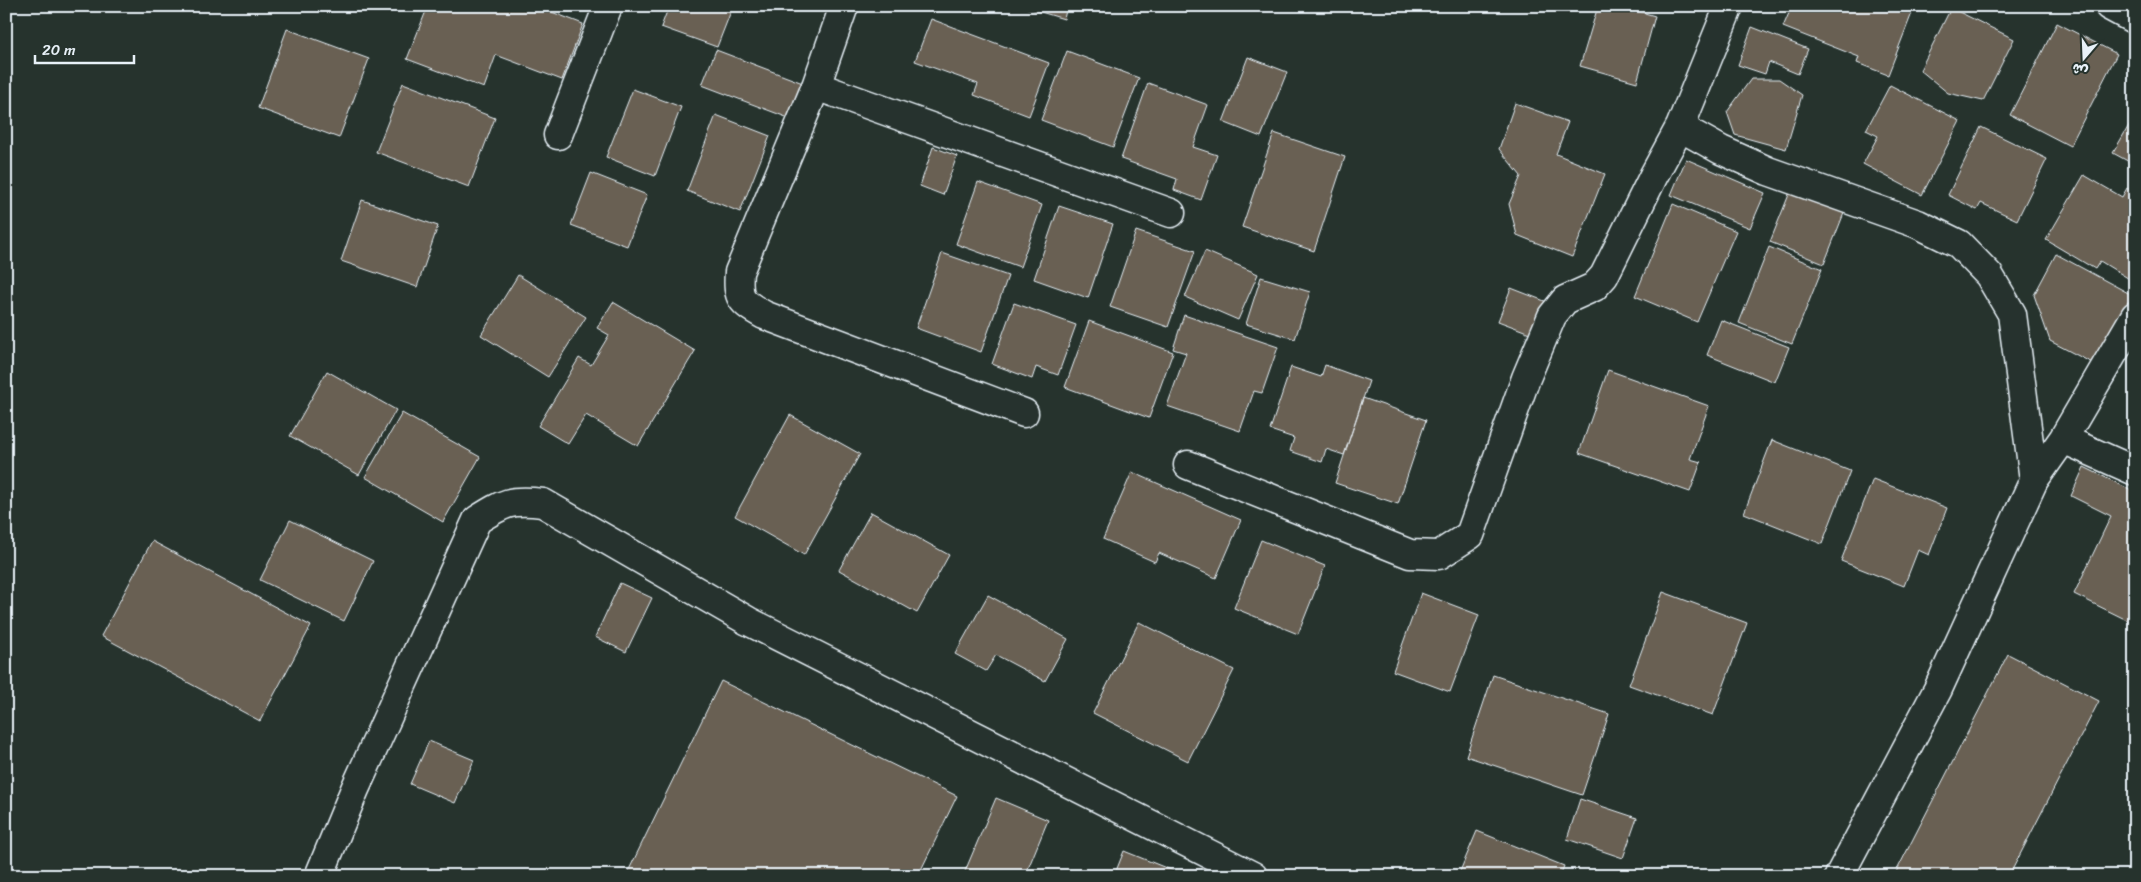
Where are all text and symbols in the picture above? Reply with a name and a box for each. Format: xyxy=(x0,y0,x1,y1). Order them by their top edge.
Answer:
scale bar xyxy=(35,32,134,64)
north arrow xyxy=(2058,32,2108,82)
text: 20 m xyxy=(42,37,76,63)
text: ش xyxy=(2069,55,2091,84)

